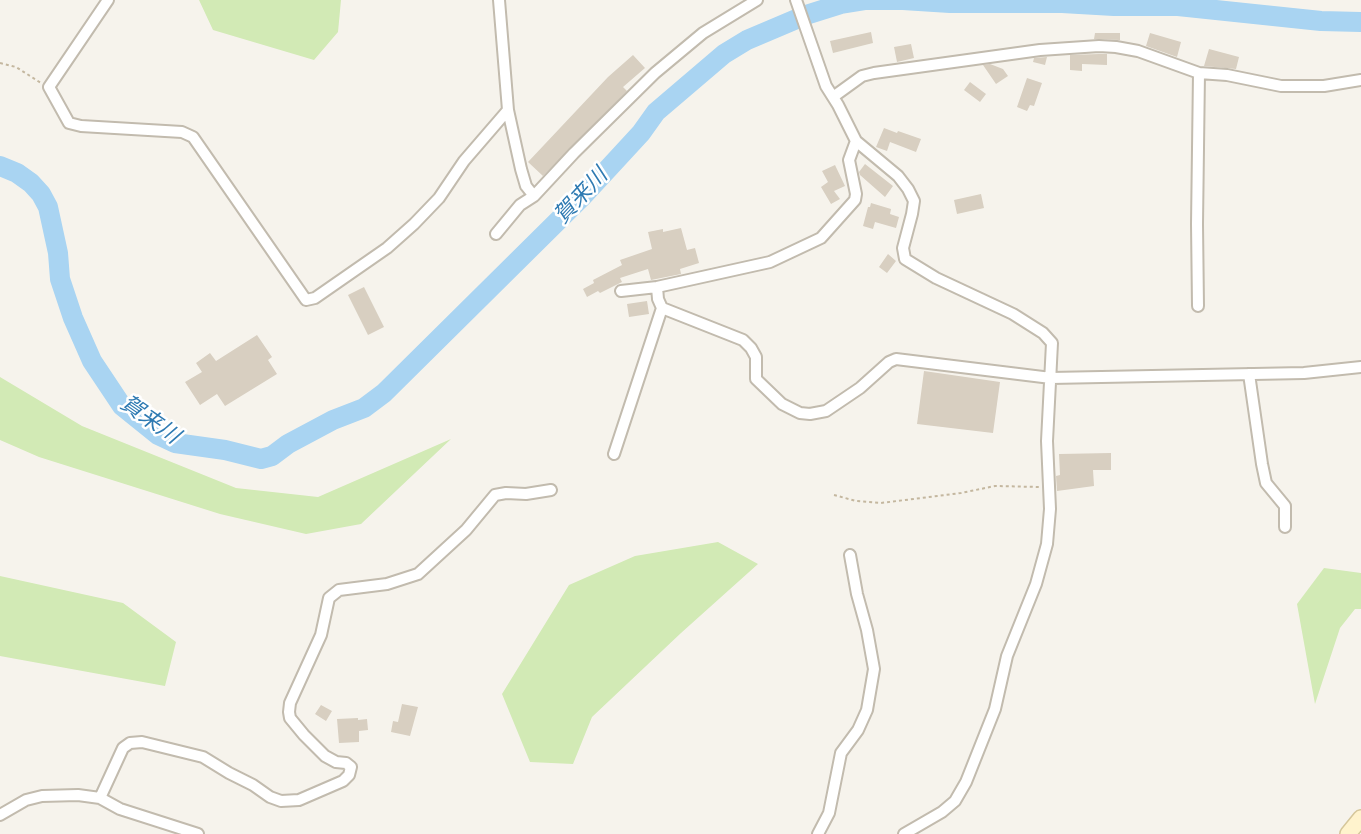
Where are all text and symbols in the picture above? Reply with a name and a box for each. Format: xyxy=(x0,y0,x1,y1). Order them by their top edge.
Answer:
water label: 賀来川 xyxy=(549,163,613,229)
water label: 賀来川 xyxy=(115,390,185,450)

